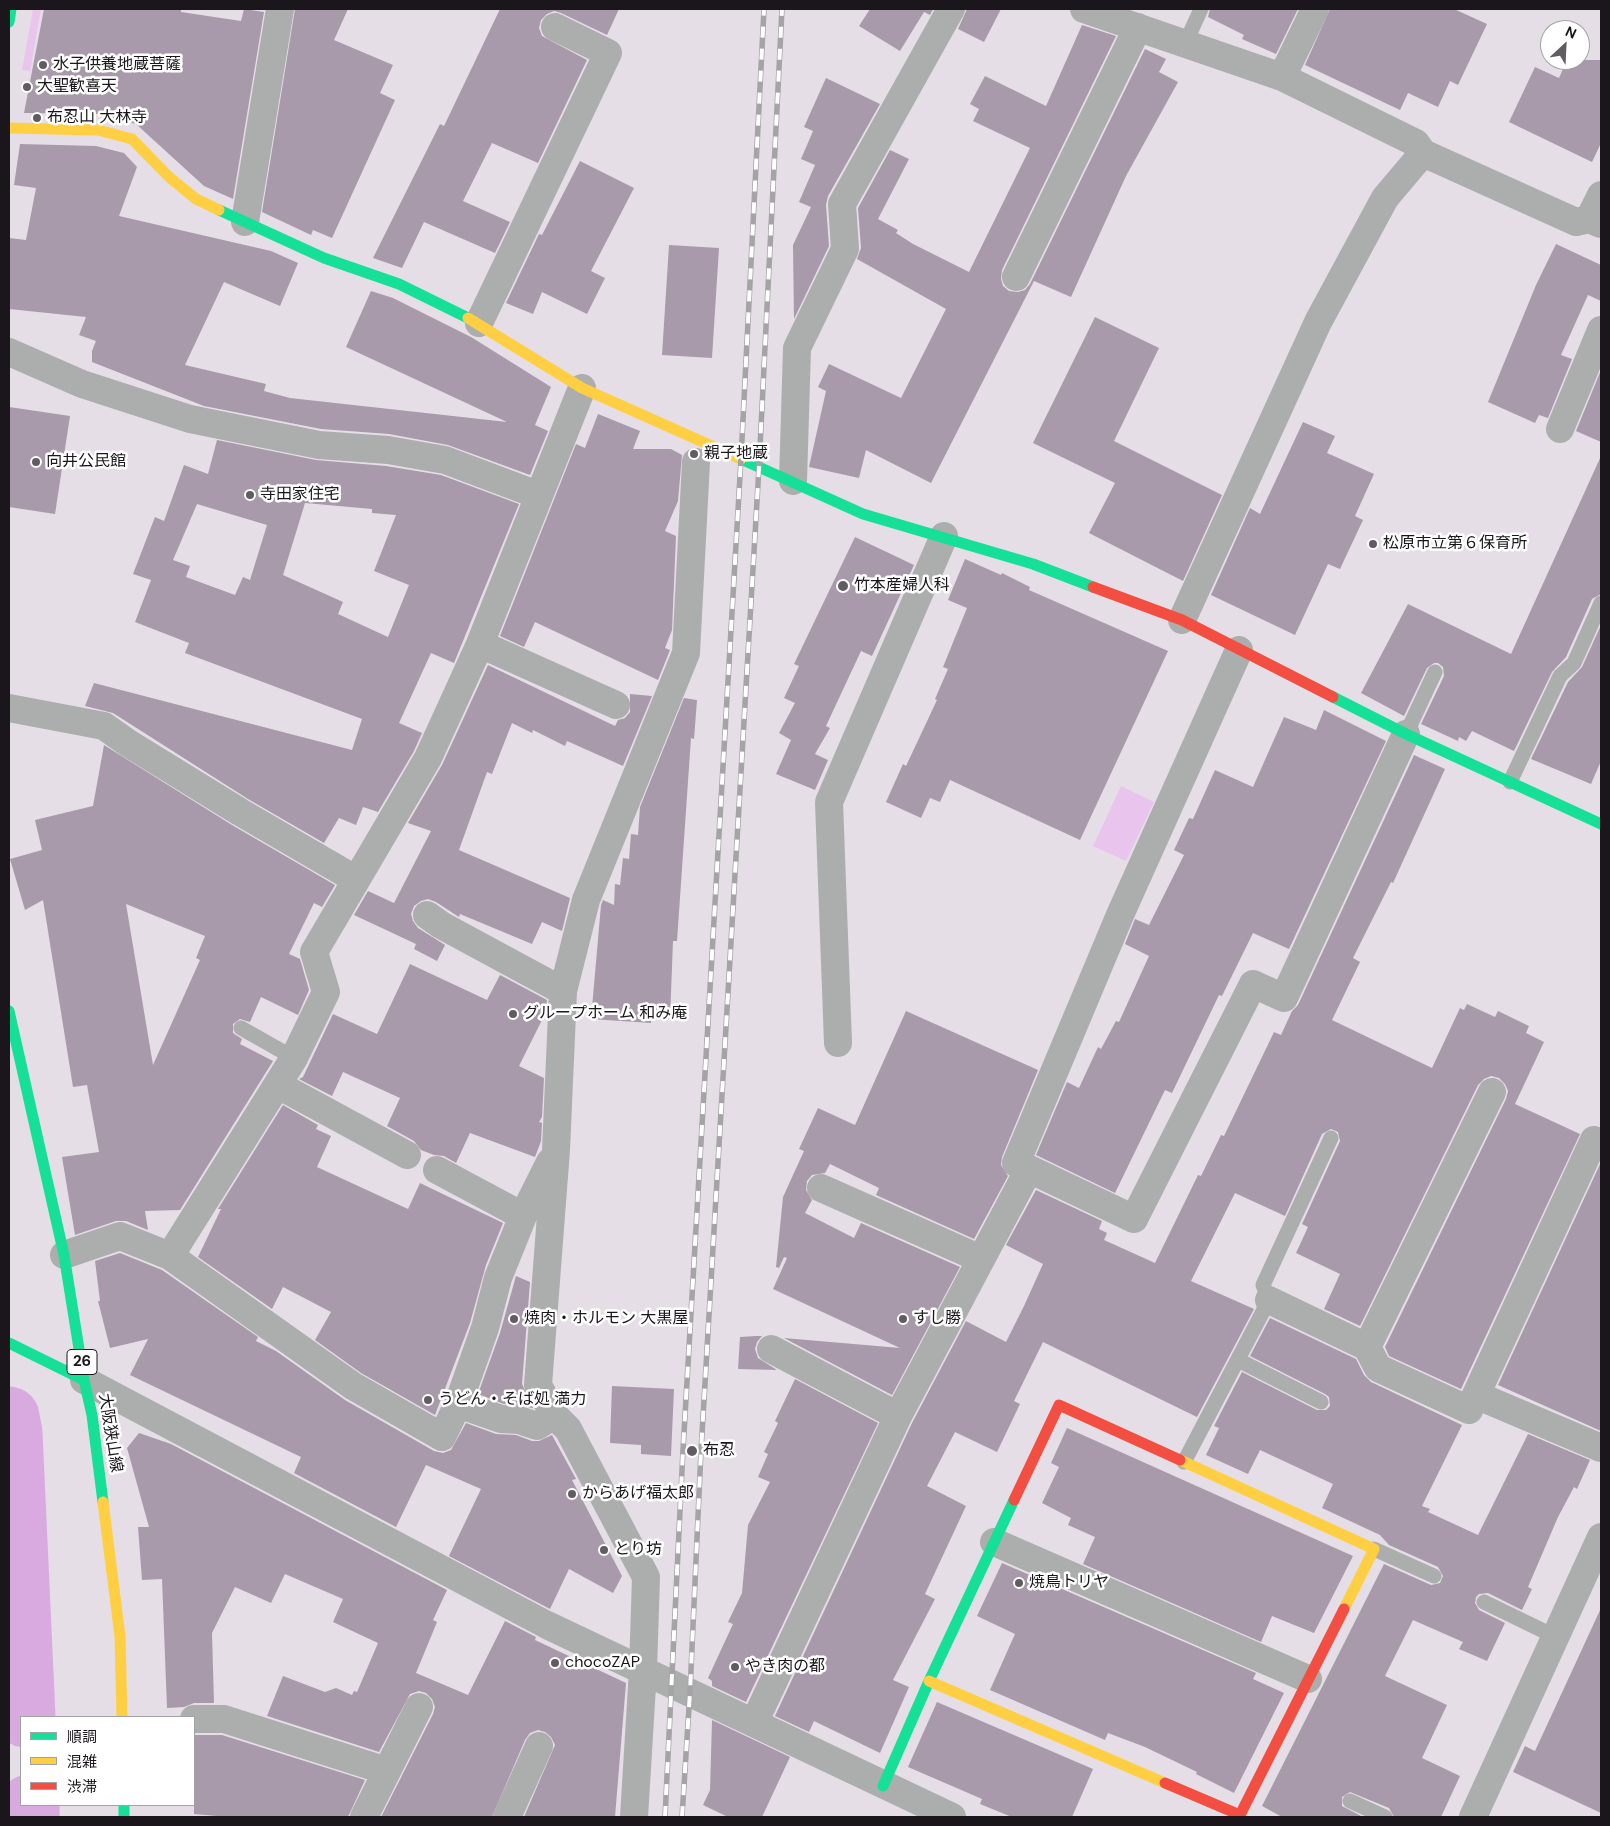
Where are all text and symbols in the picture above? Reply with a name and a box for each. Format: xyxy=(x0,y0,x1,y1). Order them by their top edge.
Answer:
north arrow xyxy=(1540,20,1590,70)
text: N xyxy=(1562,22,1579,43)
place label: 水子供養地蔵菩薩 xyxy=(53,55,181,75)
marker: 水子供養地蔵菩薩 xyxy=(37,59,49,71)
place label: 大聖歓喜天 xyxy=(37,77,117,97)
marker: 大聖歓喜天 xyxy=(21,81,33,93)
place label: 布忍山 大林寺 xyxy=(47,108,147,128)
marker: 布忍山 大林寺 xyxy=(31,112,43,124)
place label: 親子地蔵 xyxy=(704,444,768,464)
marker: 親子地蔵 xyxy=(688,448,700,460)
place label: 向井公民館 xyxy=(46,452,126,472)
marker: 向井公民館 xyxy=(30,456,42,468)
place label: 寺田家住宅 xyxy=(260,485,340,505)
marker: 寺田家住宅 xyxy=(244,489,256,501)
place label: 松原市立第６保育所 xyxy=(1383,534,1527,554)
marker: 松原市立第６保育所 xyxy=(1367,538,1379,550)
place label: 竹本産婦人科 xyxy=(854,576,950,596)
marker: 竹本産婦人科 xyxy=(836,579,850,593)
place label: グループホーム 和み庵 xyxy=(523,1004,687,1024)
marker: グループホーム 和み庵 xyxy=(507,1008,519,1020)
place label: 焼肉・ホルモン 大黒屋 xyxy=(524,1309,688,1329)
place label: すし勝 xyxy=(913,1309,961,1329)
marker: 焼肉・ホルモン 大黒屋 xyxy=(508,1313,520,1325)
marker: すし勝 xyxy=(897,1313,909,1325)
road number: 26 xyxy=(67,1350,97,1374)
place label: うどん・そば処 満力 xyxy=(438,1390,586,1410)
street label: 大阪狭山線 xyxy=(94,1392,126,1474)
marker: うどん・そば処 満力 xyxy=(422,1394,434,1406)
place label: 布忍 xyxy=(703,1441,735,1461)
marker: 布忍 xyxy=(685,1444,699,1458)
place label: からあげ福太郎 xyxy=(582,1484,694,1504)
marker: からあげ福太郎 xyxy=(566,1488,578,1500)
place label: とり坊 xyxy=(614,1540,662,1560)
marker: とり坊 xyxy=(598,1544,610,1556)
place label: 焼鳥トリヤ xyxy=(1029,1573,1109,1593)
marker: 焼鳥トリヤ xyxy=(1013,1577,1025,1589)
place label: chocoZAP xyxy=(565,1653,640,1673)
marker: chocoZAP xyxy=(549,1657,561,1669)
place label: やき肉の都 xyxy=(745,1657,825,1677)
marker: やき肉の都 xyxy=(729,1661,741,1673)
legend xyxy=(20,1716,195,1806)
text: 順調 xyxy=(67,1727,97,1747)
text: 混雑 xyxy=(67,1752,97,1772)
text: 渋滞 xyxy=(67,1777,97,1797)

